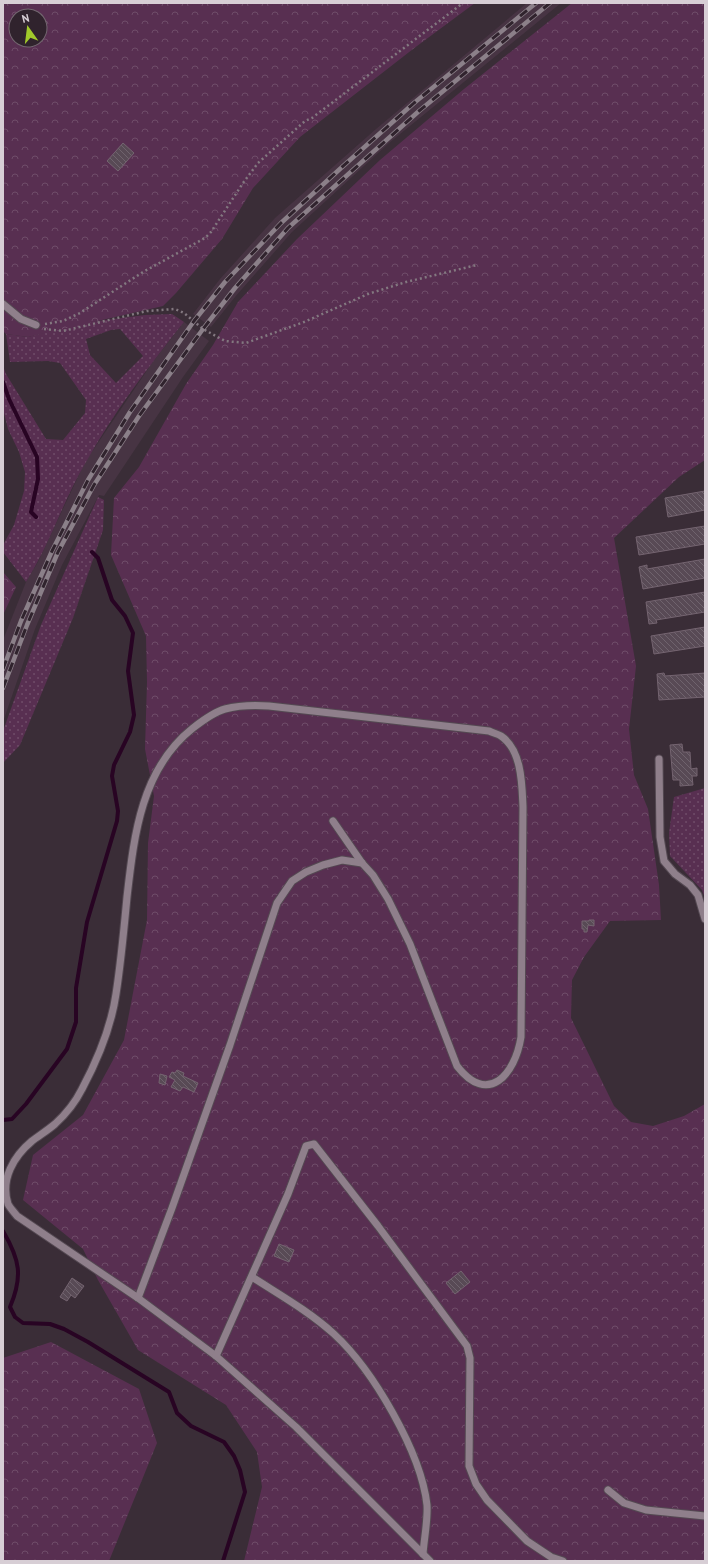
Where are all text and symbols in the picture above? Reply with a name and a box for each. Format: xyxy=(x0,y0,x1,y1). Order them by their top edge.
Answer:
north arrow xyxy=(8,8,48,48)
text: N xyxy=(20,11,31,26)

